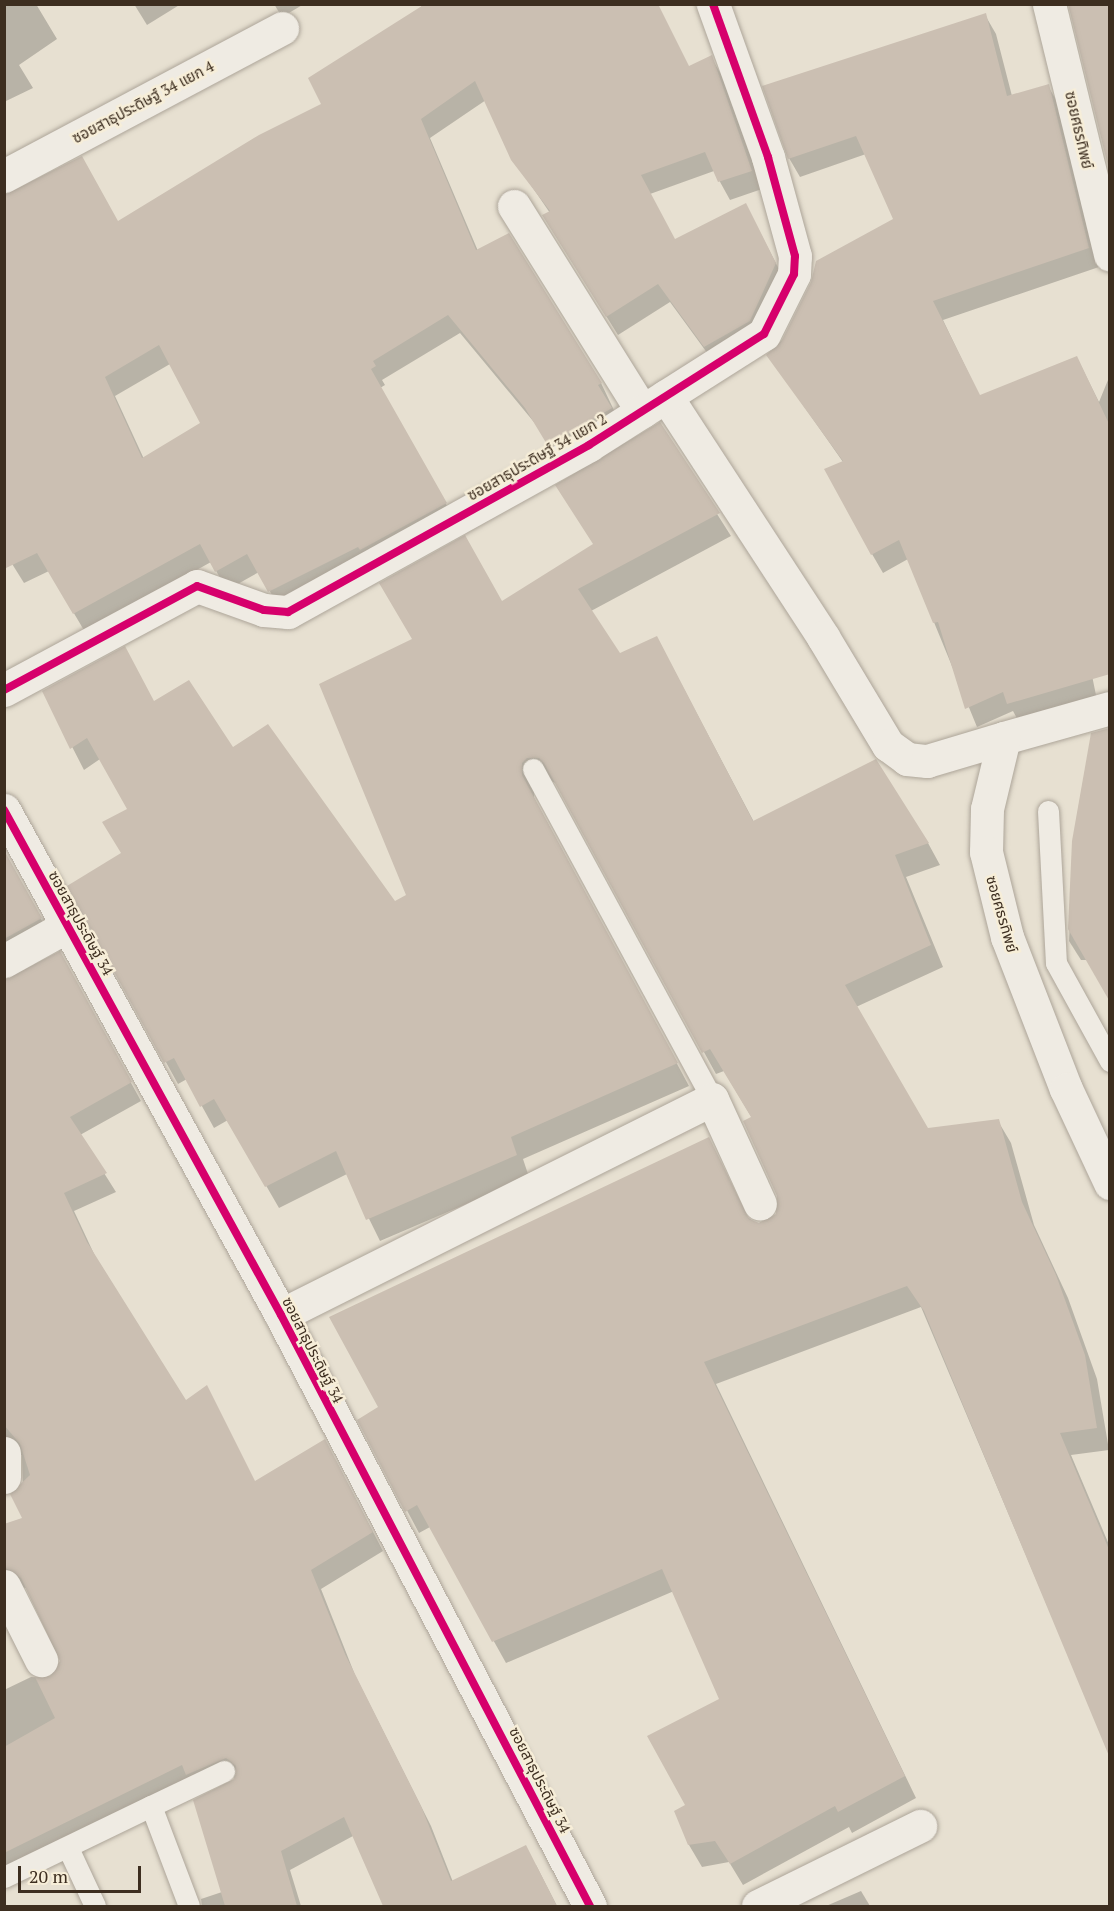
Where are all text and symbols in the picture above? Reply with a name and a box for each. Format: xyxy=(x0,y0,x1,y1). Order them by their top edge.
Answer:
street label: ซอยสาธุประดิษฐ์ 34 แยก 4 xyxy=(69,57,217,147)
street label: ซอยศธรทิพย์ xyxy=(1061,89,1097,171)
street label: ซอยสาธุประดิษฐ์ 34 แยก 2 xyxy=(464,410,610,504)
street label: ซอยสาธุประดิษฐ์ 34 xyxy=(45,868,117,978)
street label: ซอยศธรทิพย์ xyxy=(982,873,1022,955)
street label: ซอยสาธุประดิษฐ์ 34 xyxy=(278,1294,348,1406)
street label: ซอยสาธุประดิษฐ์ 34 xyxy=(505,1724,575,1836)
scale bar xyxy=(21,1854,144,1892)
text: 20 m xyxy=(29,1864,68,1888)

